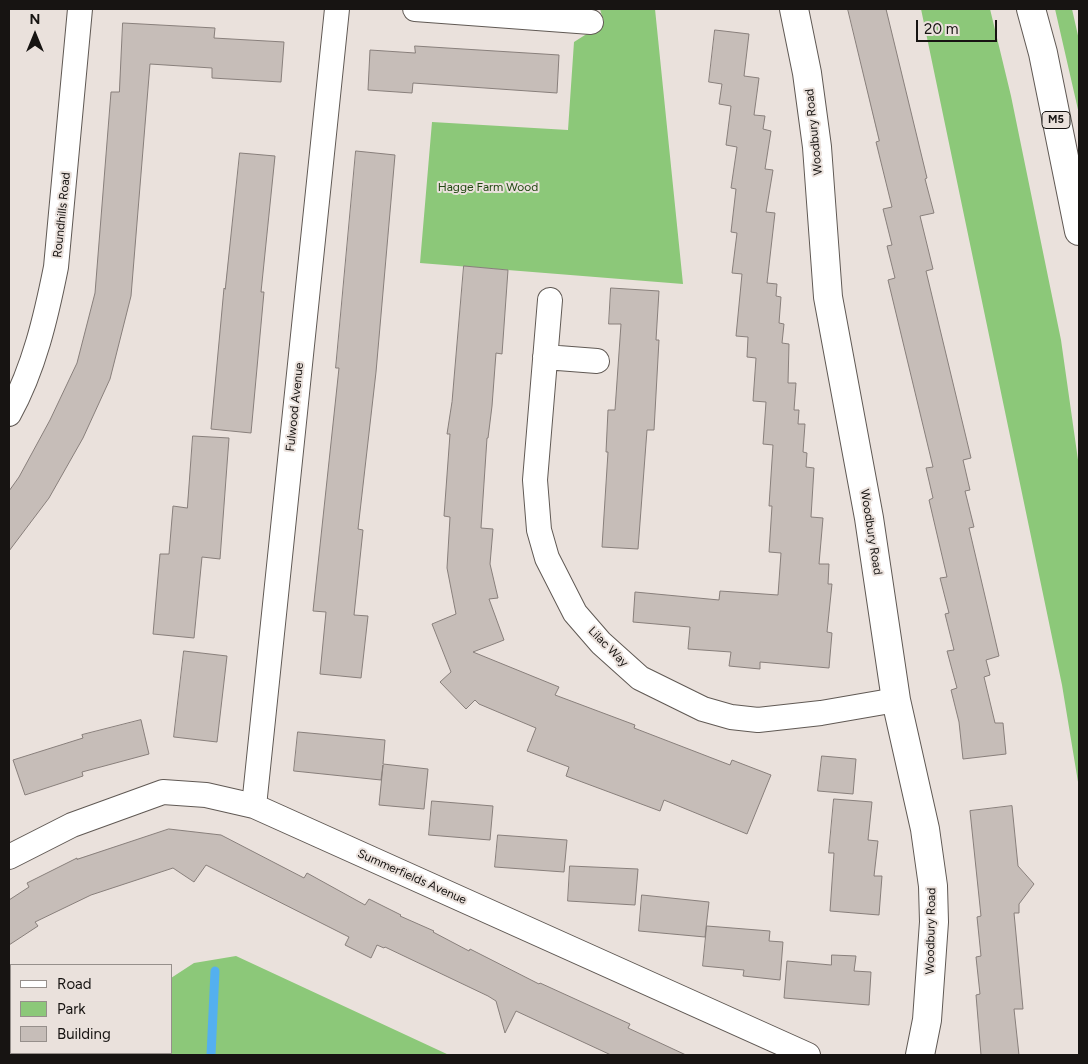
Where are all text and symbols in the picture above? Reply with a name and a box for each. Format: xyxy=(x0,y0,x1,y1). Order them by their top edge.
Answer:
north arrow xyxy=(10,10,60,60)
scale bar xyxy=(918,10,999,42)
text: N xyxy=(30,11,40,28)
text: 20 m xyxy=(924,20,958,38)
street label: Woodbury Road xyxy=(802,88,826,176)
road number: M5 xyxy=(1042,112,1070,128)
street label: Roundhills Road xyxy=(50,172,74,258)
park label: Hagge Farm Wood xyxy=(438,180,538,194)
street label: Fulwood Avenue xyxy=(283,362,307,452)
street label: Woodbury Road xyxy=(857,488,885,576)
street label: Lilac Way xyxy=(585,624,631,670)
street label: Summerfields Avenue xyxy=(355,846,469,908)
street label: Woodbury Road xyxy=(923,888,939,974)
legend xyxy=(10,964,172,1054)
text: Road xyxy=(57,975,92,993)
text: Park xyxy=(57,1000,86,1018)
text: Building xyxy=(57,1025,111,1043)

